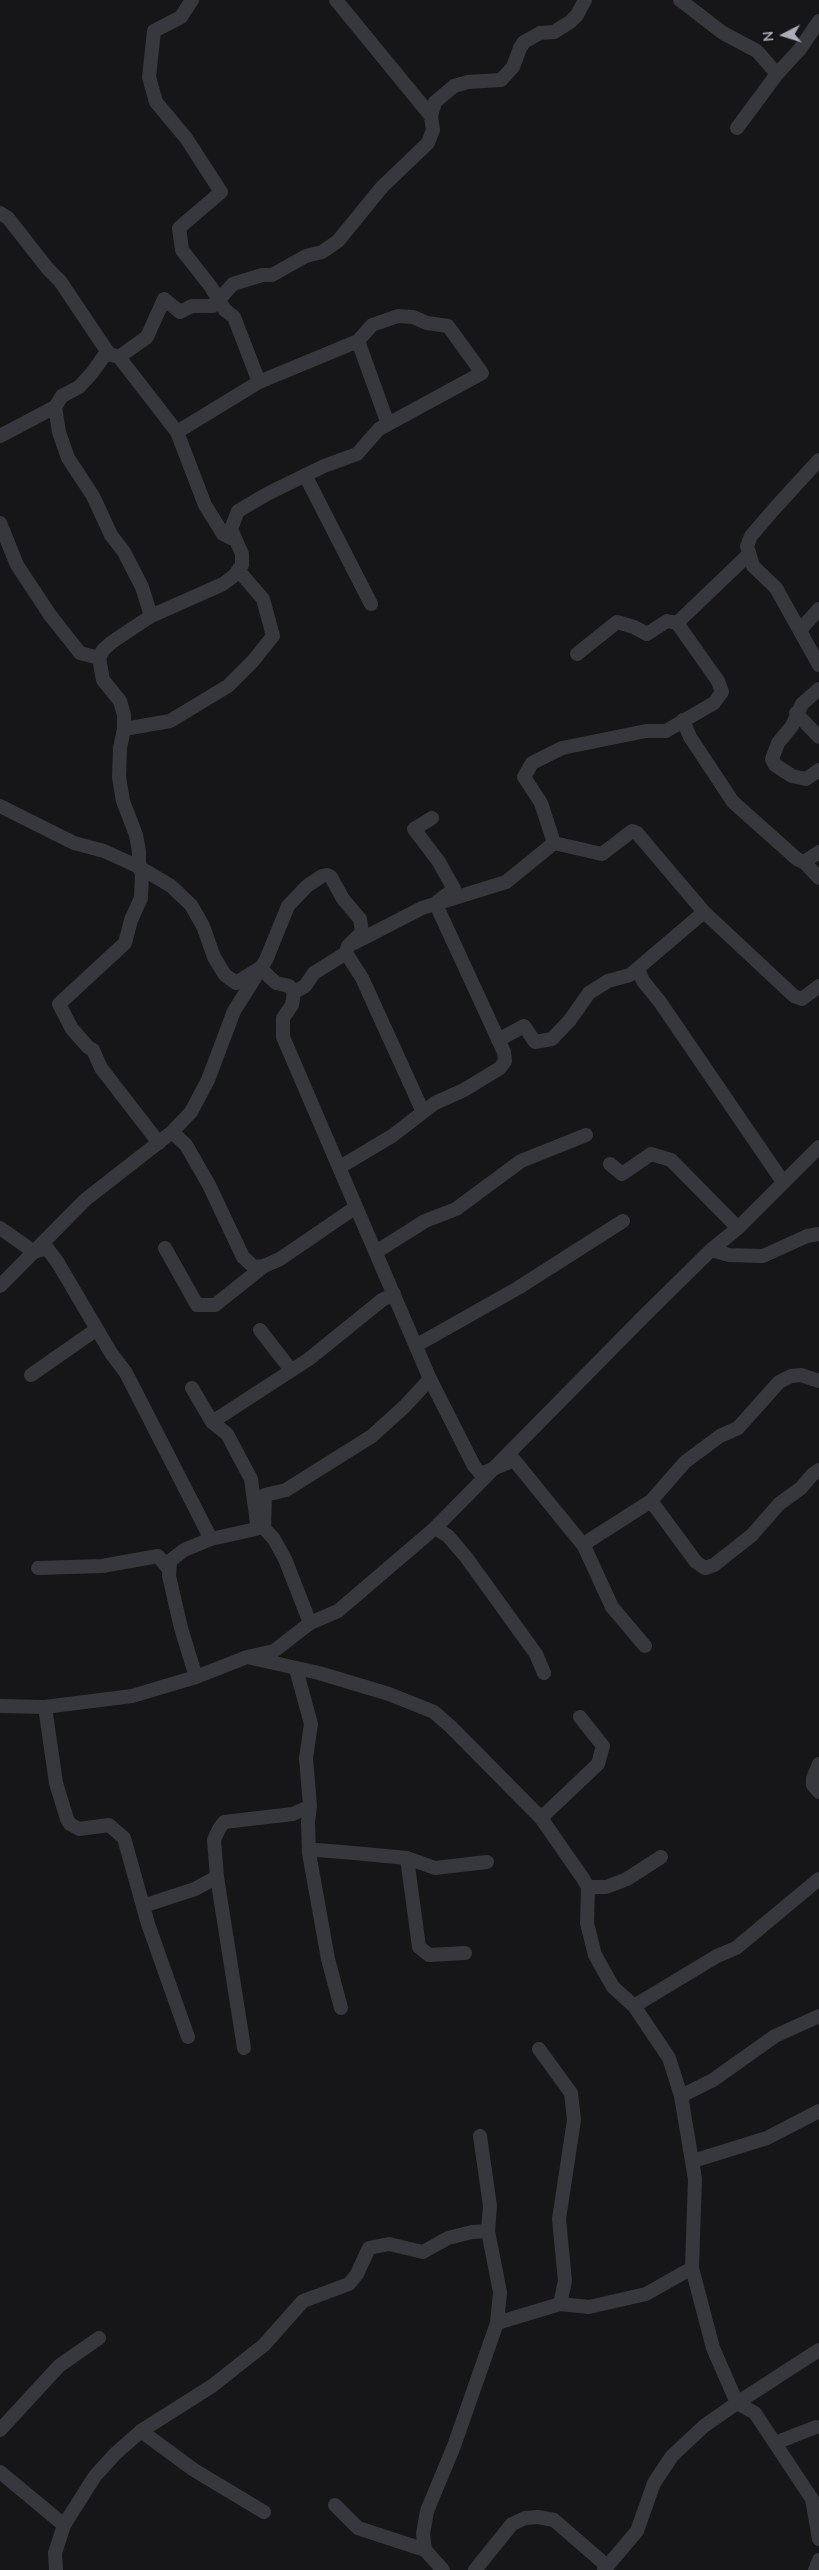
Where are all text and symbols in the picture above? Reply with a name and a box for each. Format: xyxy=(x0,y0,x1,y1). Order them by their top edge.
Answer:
north arrow xyxy=(759,10,809,60)
text: N xyxy=(759,30,778,42)

